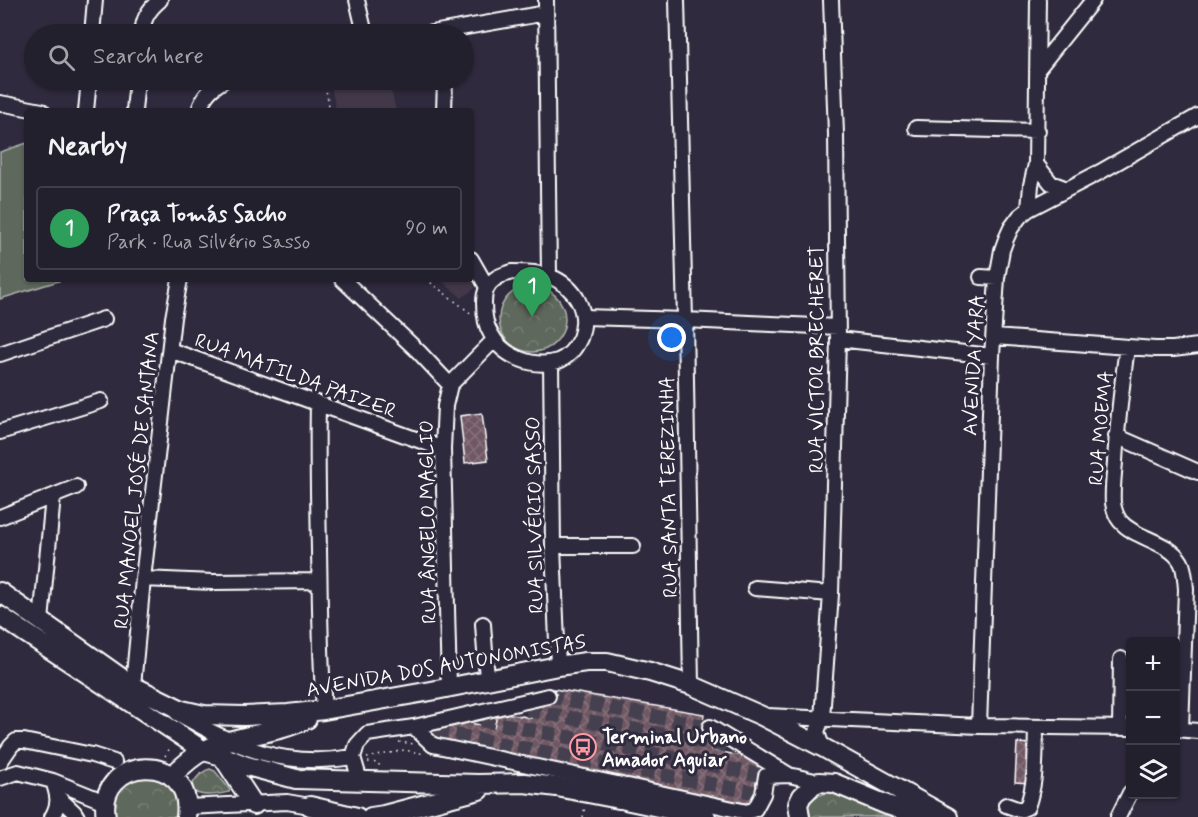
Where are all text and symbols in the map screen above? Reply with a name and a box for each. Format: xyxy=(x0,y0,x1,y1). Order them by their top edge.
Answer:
search box xyxy=(24,24,474,90)
icon: search xyxy=(45,41,78,74)
text: Search here xyxy=(93,43,204,71)
text: Nearby xyxy=(48,130,127,164)
text: Praça Tomás Sacho xyxy=(107,201,287,229)
text: 1 xyxy=(65,215,74,242)
text: 90 m xyxy=(405,215,448,242)
text: Park · Rua Silvério Sasso xyxy=(107,229,310,256)
street label: RUA VICTOR BRECHERET xyxy=(804,245,831,473)
pin: 1 xyxy=(512,268,552,317)
street label: AVENIDA YARA xyxy=(957,294,992,436)
your location xyxy=(657,323,686,352)
street label: RUA MATILDA PAIZER xyxy=(191,327,400,426)
street label: RUA MANOEL JOSÉ DE SANTANA xyxy=(108,330,167,630)
street label: RUA MOEMA xyxy=(1083,369,1120,487)
street label: RUA SANTA TEREZINHA xyxy=(654,376,685,598)
street label: RUA SILVÉRIO SASSO xyxy=(520,416,551,614)
street label: RUA ÂNGELO MAGLIO xyxy=(413,420,444,624)
street label: AVENIDA DOS AUTONOMISTAS xyxy=(304,629,588,704)
map controls xyxy=(1126,637,1180,799)
button: + xyxy=(1126,637,1180,691)
button: − xyxy=(1126,691,1180,745)
place label: Terminal Urbano Amador Aguiar xyxy=(602,724,747,774)
bus stop icon: Terminal Urbano Amador Aguiar xyxy=(568,732,598,762)
button: layers xyxy=(1126,745,1180,799)

